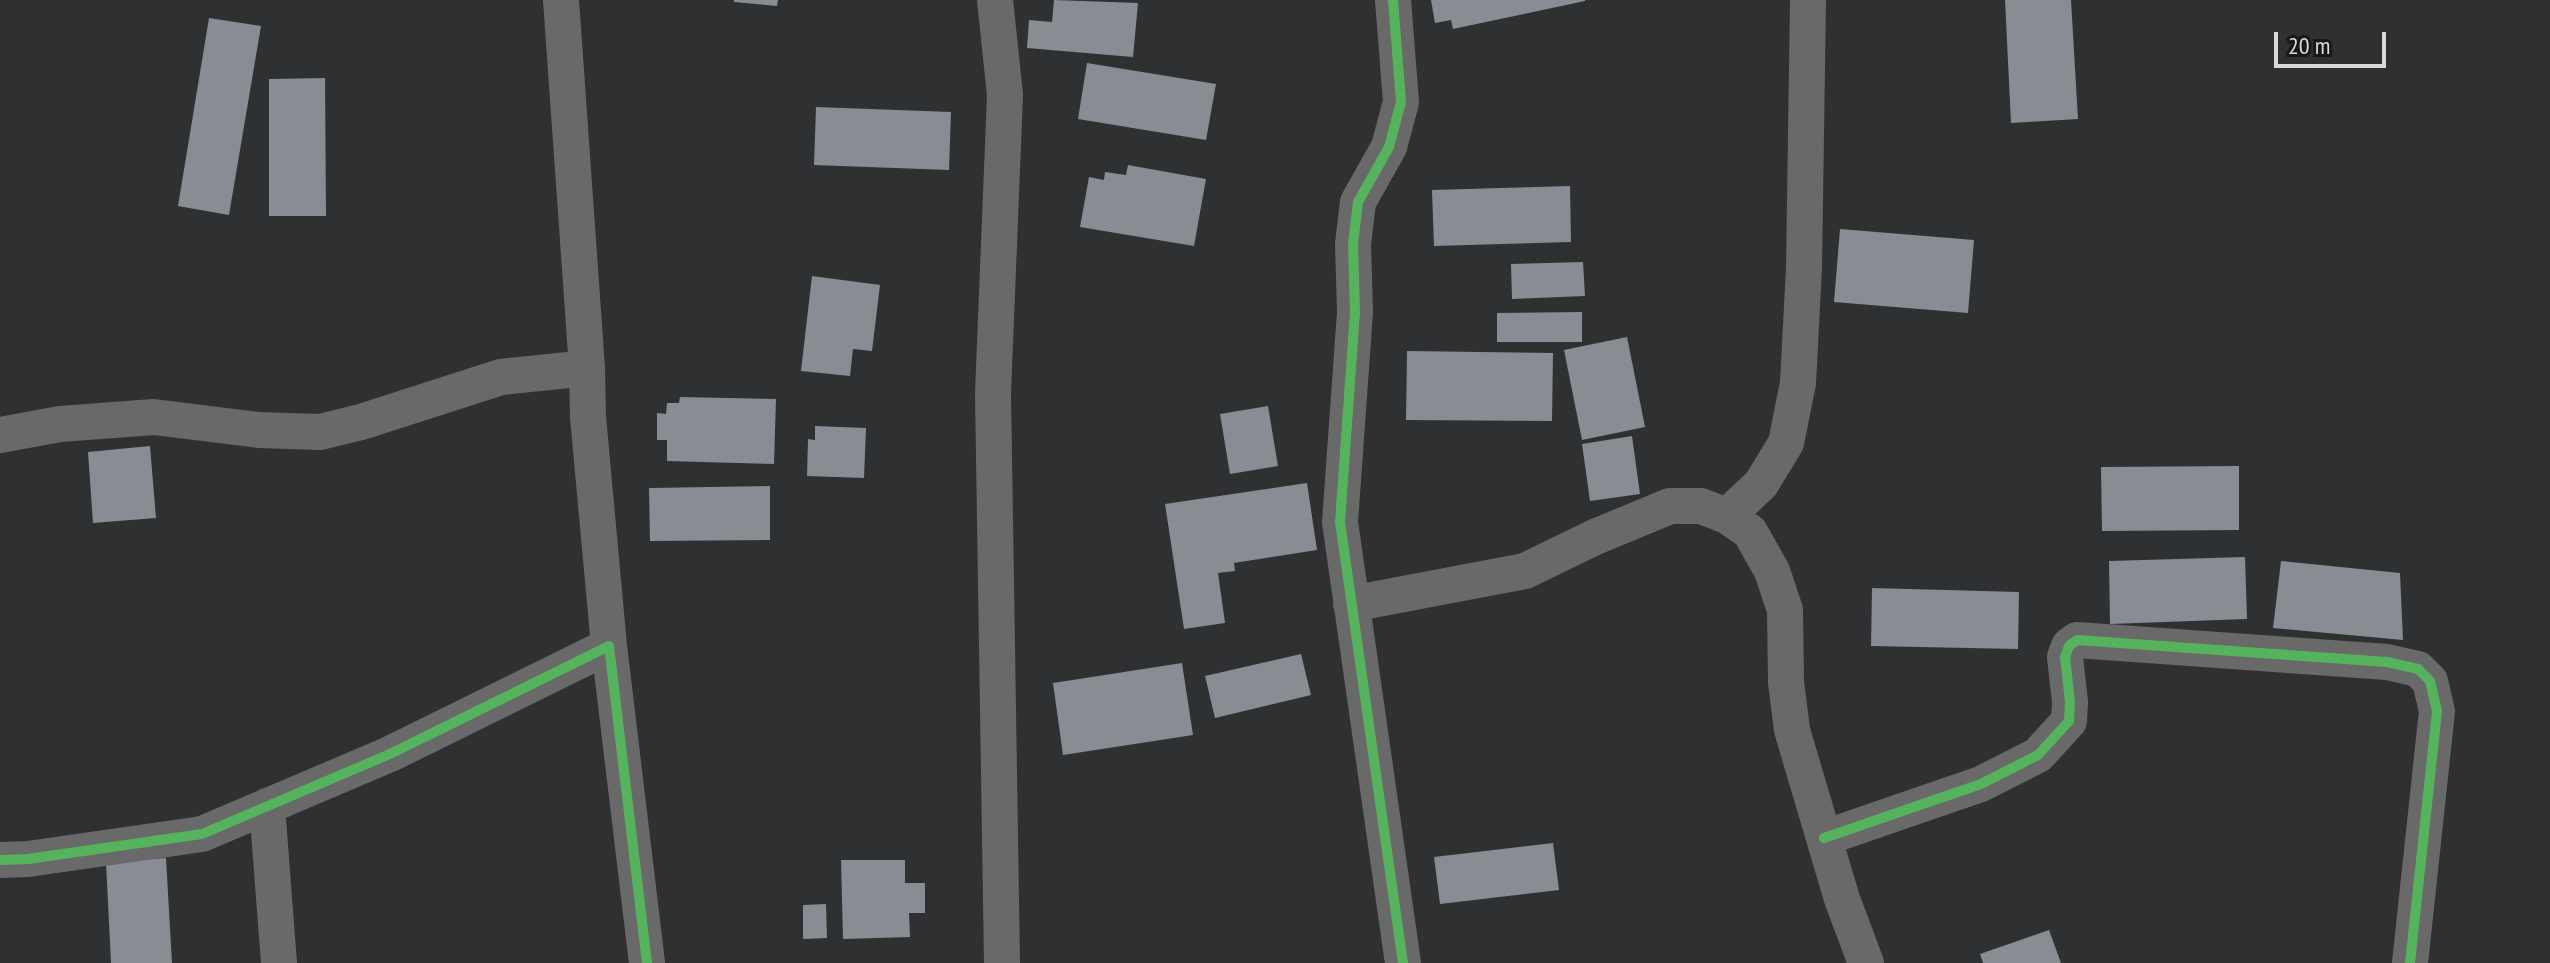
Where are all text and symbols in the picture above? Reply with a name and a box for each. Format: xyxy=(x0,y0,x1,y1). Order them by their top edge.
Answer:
scale bar xyxy=(2278,16,2390,66)
text: 20 m xyxy=(2288,30,2330,61)

